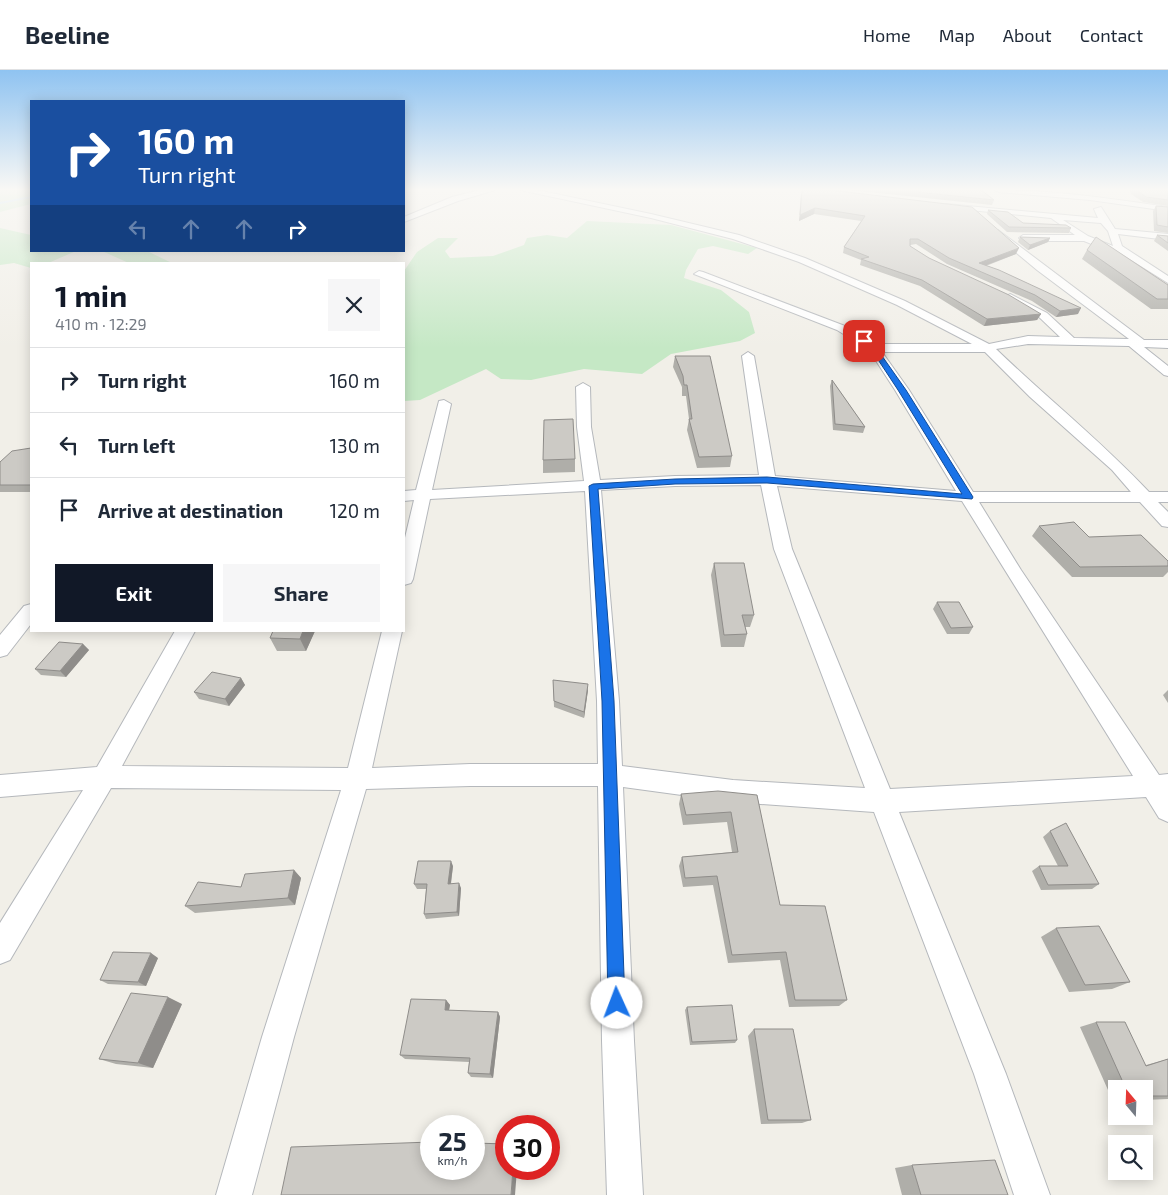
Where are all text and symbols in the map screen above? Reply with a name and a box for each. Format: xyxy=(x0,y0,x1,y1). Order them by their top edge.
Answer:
text: Beeline xyxy=(25,20,110,49)
text: Home xyxy=(863,24,911,46)
text: Map xyxy=(939,24,975,46)
text: About xyxy=(1003,24,1052,46)
text: Contact xyxy=(1080,24,1143,46)
text: 160 m xyxy=(138,119,234,161)
icon: right xyxy=(55,120,120,185)
text: Turn right xyxy=(138,161,236,187)
icon: left xyxy=(124,215,152,243)
icon: ahead xyxy=(177,215,205,243)
icon: ahead xyxy=(230,215,258,243)
icon: right xyxy=(283,215,311,243)
text: 1 min xyxy=(55,277,127,313)
button: close xyxy=(328,279,380,331)
text: 410 m · 12:29 xyxy=(55,314,147,333)
pin xyxy=(843,320,885,362)
icon: arrive xyxy=(850,327,878,355)
icon: right xyxy=(55,366,83,394)
text: Turn right xyxy=(98,369,186,392)
text: 160 m xyxy=(329,369,380,392)
icon: left xyxy=(55,431,83,459)
text: Turn left xyxy=(98,434,175,457)
text: 130 m xyxy=(330,434,380,457)
icon: arrive xyxy=(55,496,83,524)
text: Arrive at destination xyxy=(98,499,283,522)
text: 120 m xyxy=(329,499,380,522)
button: Exit xyxy=(55,564,213,622)
button: Share xyxy=(223,564,380,622)
position arrow xyxy=(590,976,642,1028)
north arrow xyxy=(1108,1080,1152,1125)
map controls xyxy=(1108,1080,1153,1180)
speed limit sign: 30 xyxy=(495,1115,560,1180)
text: 25 xyxy=(438,1126,467,1156)
button: search xyxy=(1108,1135,1153,1180)
text: km/h xyxy=(438,1153,467,1167)

